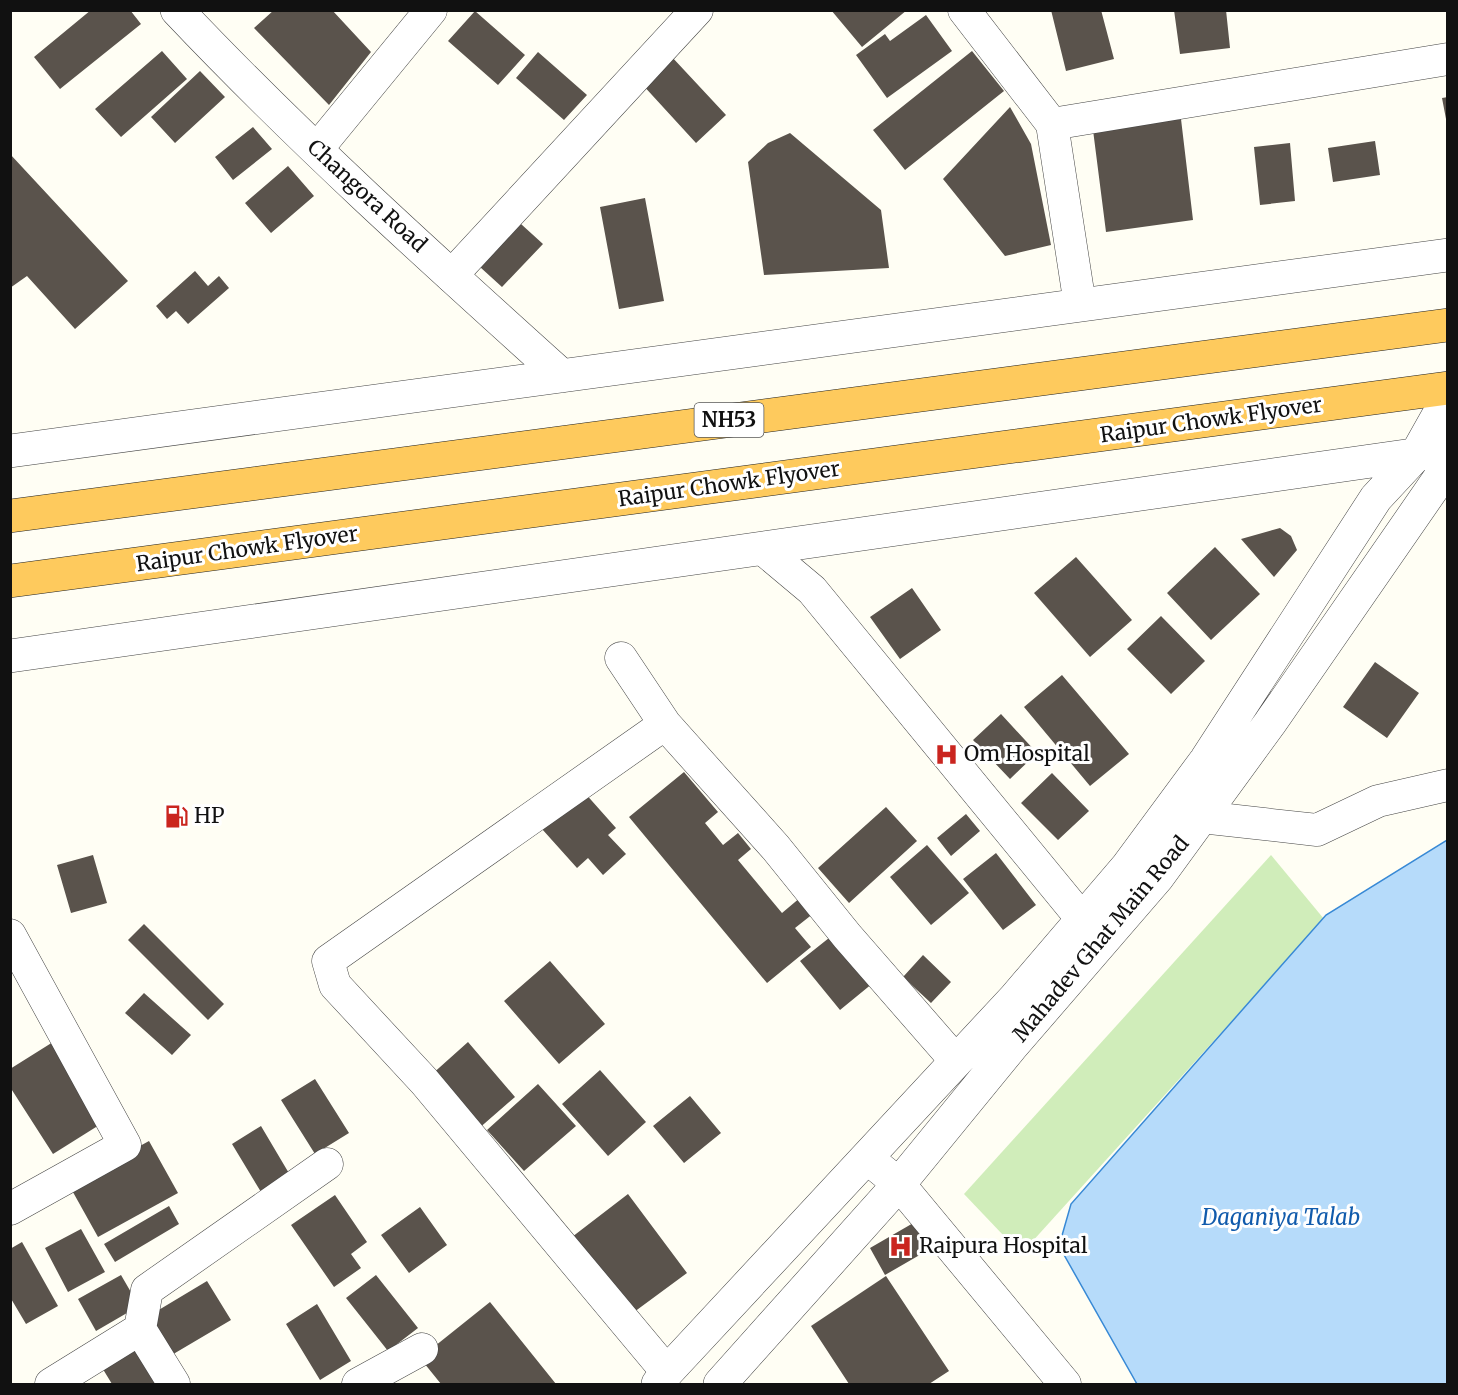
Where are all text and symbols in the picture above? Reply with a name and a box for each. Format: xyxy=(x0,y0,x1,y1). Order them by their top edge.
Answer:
street label: Changora Road xyxy=(302,133,433,258)
street label: Raipur Chowk Flyover xyxy=(1098,391,1324,448)
road number: NH53 xyxy=(694,403,764,437)
street label: Raipur Chowk Flyover xyxy=(616,455,842,512)
street label: Raipur Chowk Flyover xyxy=(134,520,360,577)
place label: Om Hospital xyxy=(964,740,1090,767)
hospital icon: Om Hospital xyxy=(933,741,959,767)
place label: HP xyxy=(194,802,224,829)
fuel station icon: HP xyxy=(163,803,189,829)
street label: Mahadev Ghat Main Road xyxy=(1007,830,1195,1047)
water label: Daganiya Talab xyxy=(1201,1203,1360,1231)
place label: Raipura Hospital xyxy=(919,1232,1088,1259)
hospital icon: Raipura Hospital xyxy=(888,1233,914,1259)

